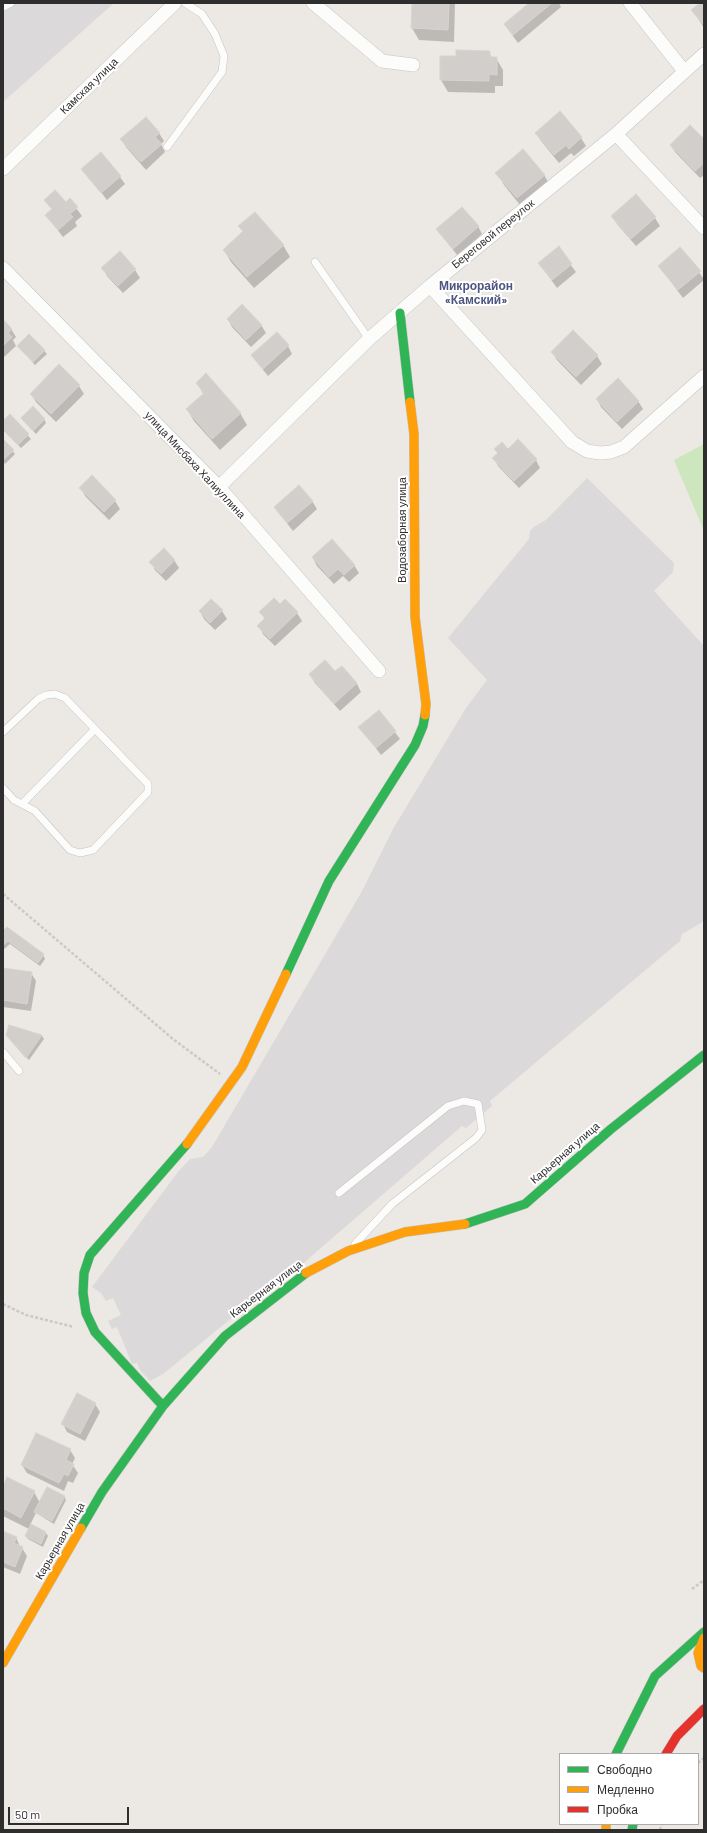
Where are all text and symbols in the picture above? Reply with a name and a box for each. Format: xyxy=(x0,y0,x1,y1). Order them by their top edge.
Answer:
street label: Камская улица xyxy=(57,55,121,117)
street label: Береговой переулок xyxy=(449,197,537,271)
district label: Микрорайон «Камский» xyxy=(439,279,513,307)
street label: улица Мисбаха Халиуллина xyxy=(142,409,248,521)
street label: Водозаборная улица xyxy=(395,477,409,583)
street label: Карьерная улица xyxy=(528,1119,602,1187)
street label: Карьерная улица xyxy=(227,1257,305,1321)
street label: Карьерная улица xyxy=(32,1500,88,1582)
legend xyxy=(559,1753,699,1825)
text: Свободно xyxy=(597,1762,652,1776)
text: Медленно xyxy=(597,1782,654,1796)
scale bar xyxy=(10,1799,131,1825)
text: Пробка xyxy=(597,1802,638,1816)
text: 50 m xyxy=(15,1807,40,1821)

